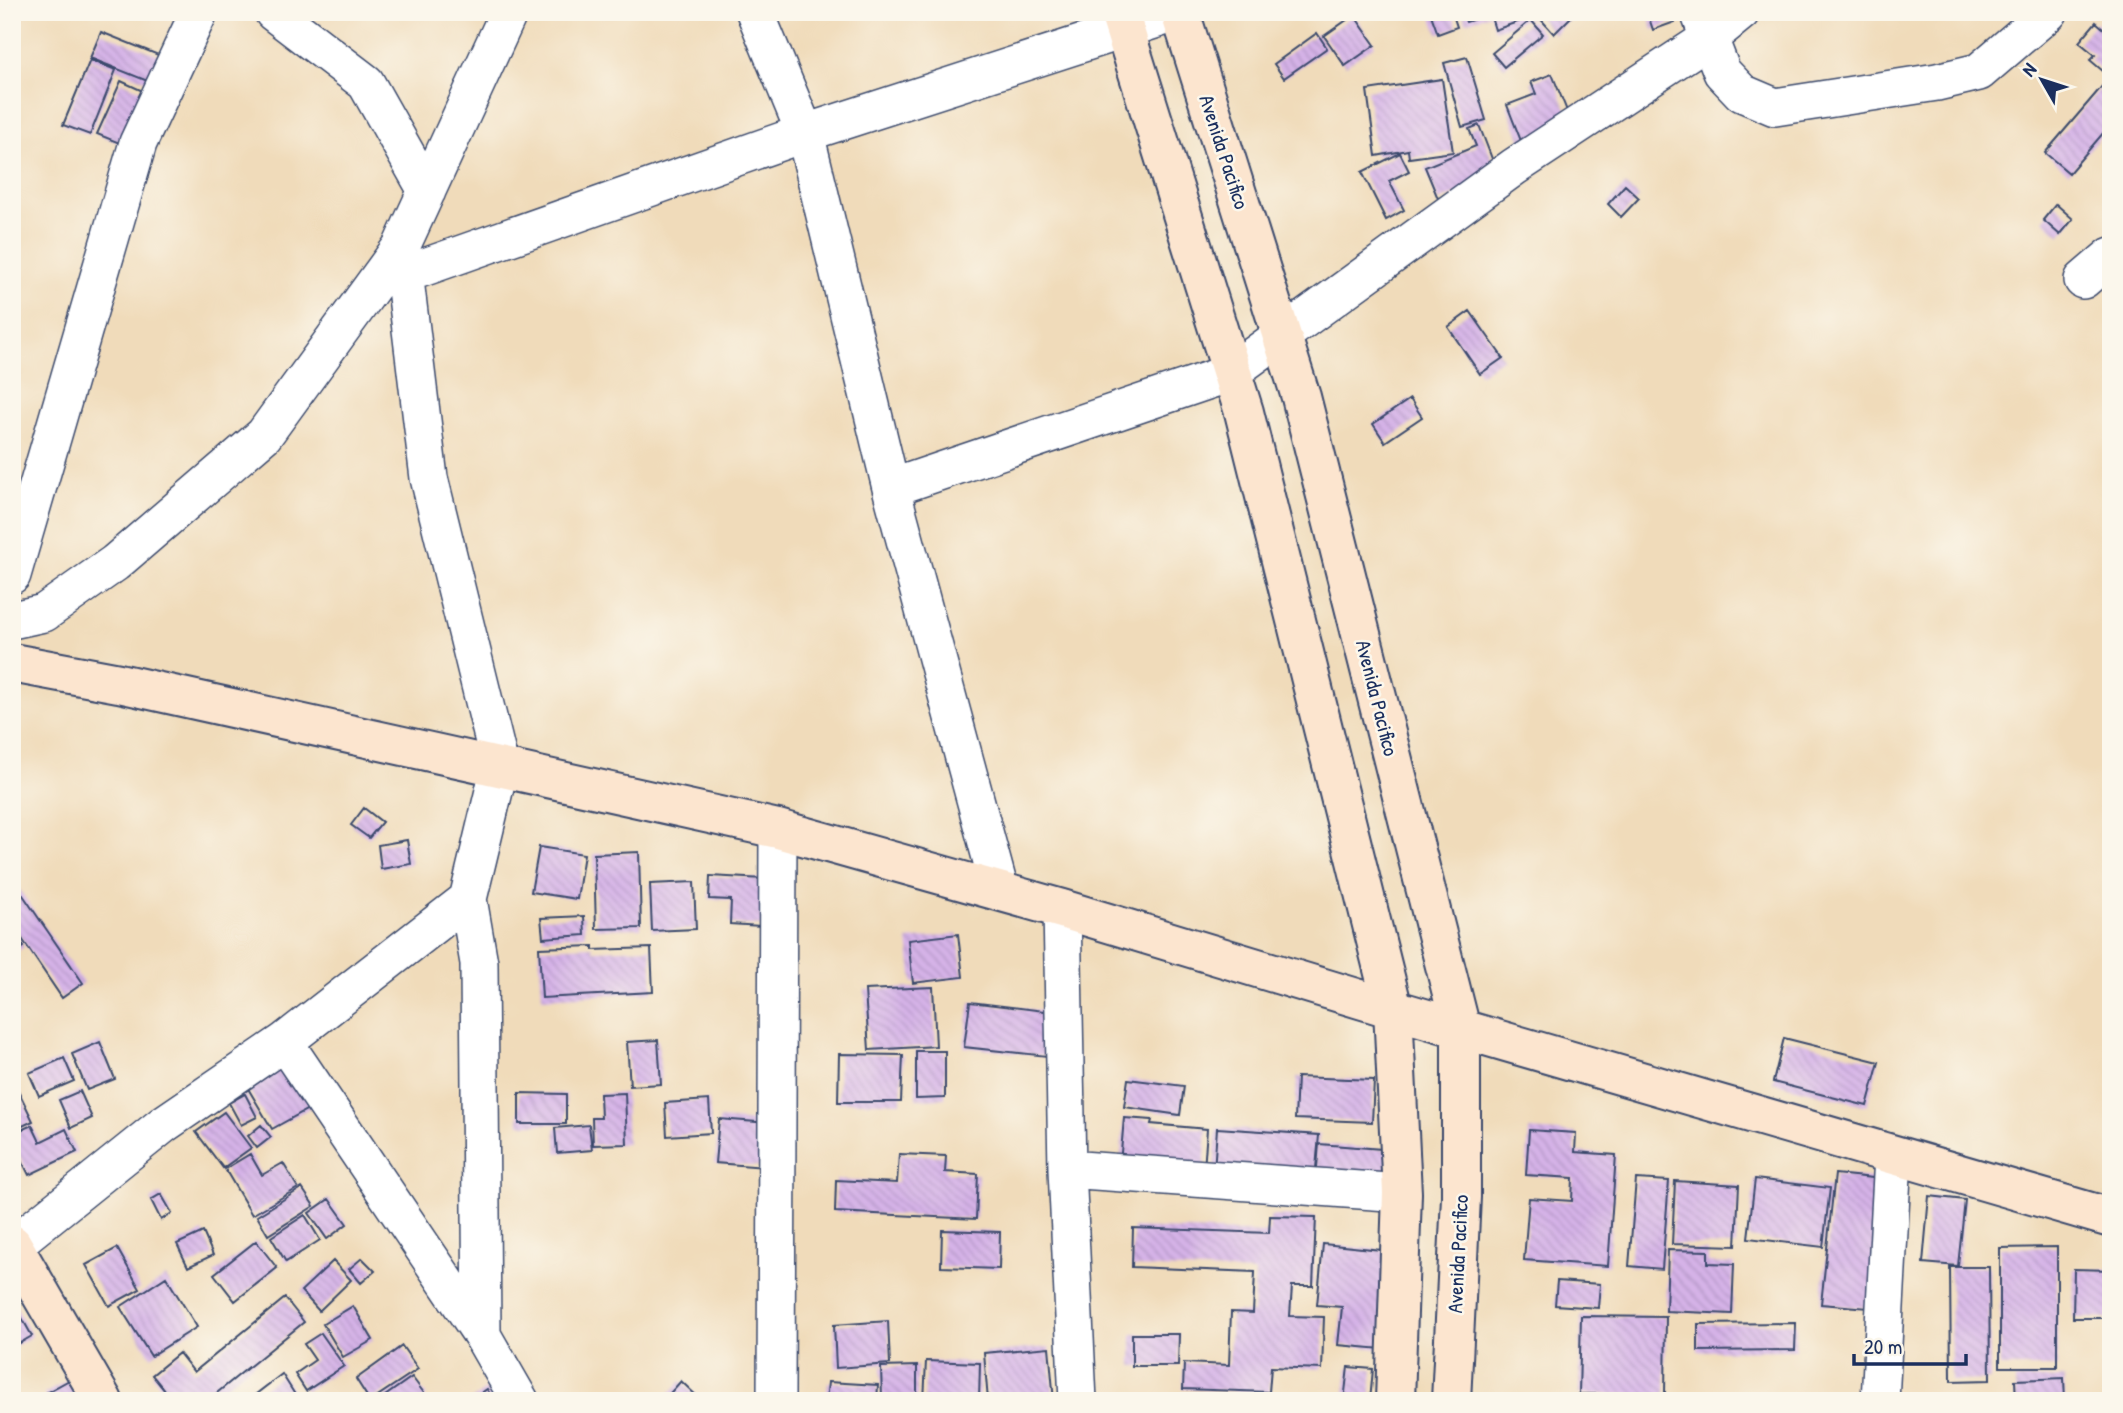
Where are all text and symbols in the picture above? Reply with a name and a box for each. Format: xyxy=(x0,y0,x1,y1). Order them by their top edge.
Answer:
north arrow xyxy=(2008,46,2078,116)
text: N xyxy=(2016,57,2042,81)
street label: Avenida Pacifico xyxy=(1192,91,1257,213)
street label: Avenida Pacifico xyxy=(1349,637,1406,759)
street label: Avenida Pacifico xyxy=(1440,1194,1475,1314)
scale bar xyxy=(1854,1322,1966,1366)
text: 20 m xyxy=(1864,1332,1902,1361)

